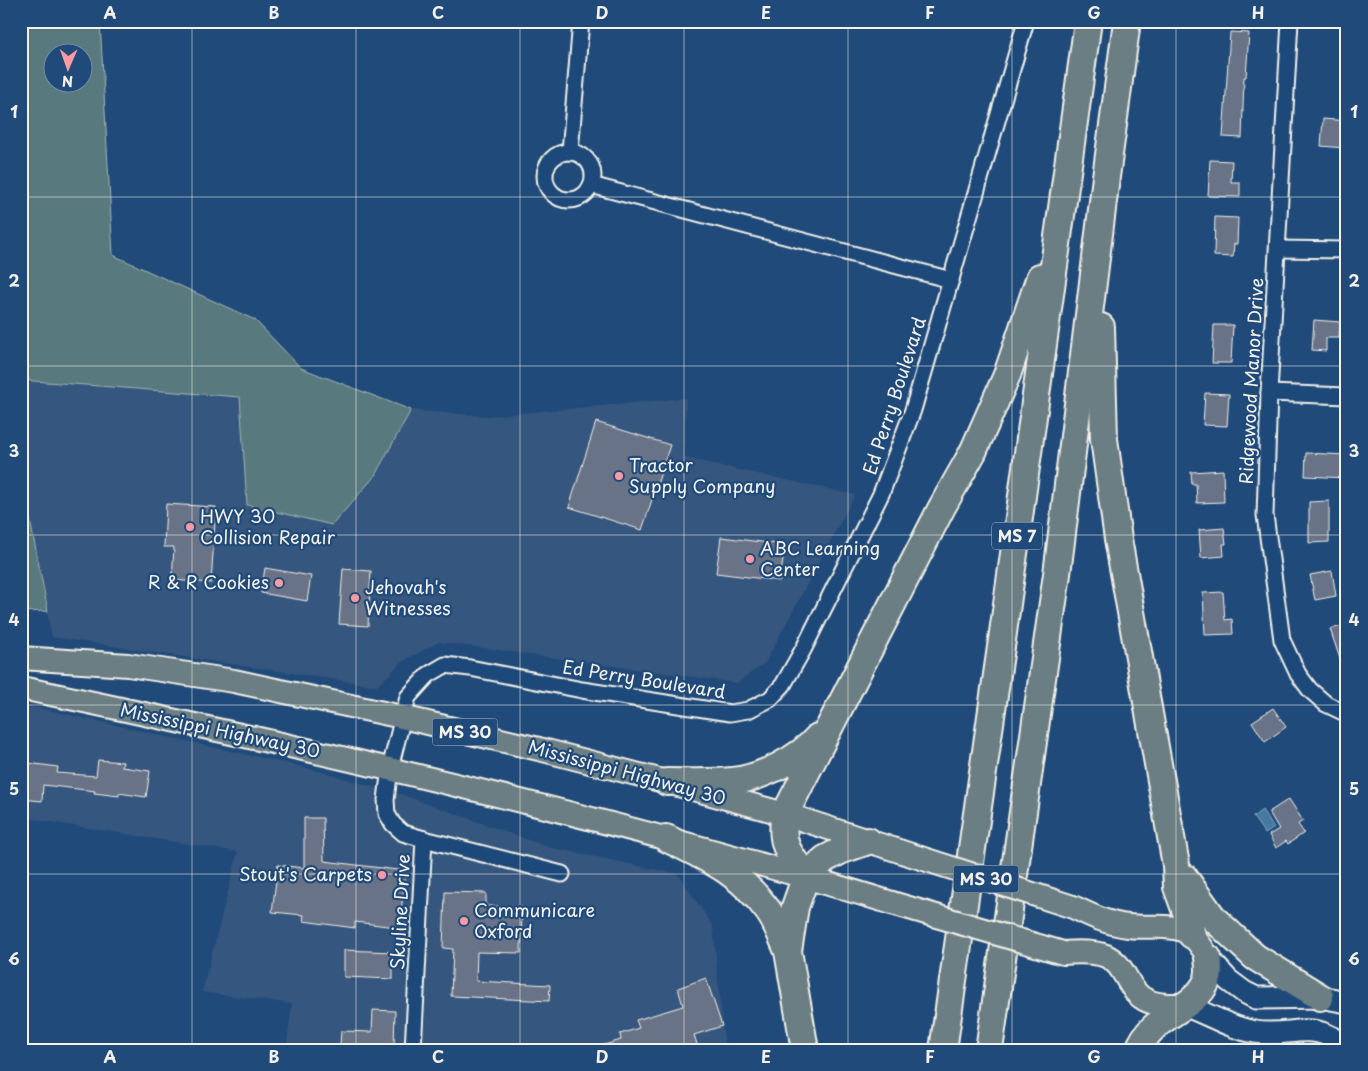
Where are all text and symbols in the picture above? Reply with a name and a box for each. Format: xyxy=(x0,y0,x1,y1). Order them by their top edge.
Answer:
text: A xyxy=(104,0,117,24)
text: B xyxy=(269,0,280,24)
text: C xyxy=(432,0,444,24)
text: D xyxy=(596,0,608,24)
text: E xyxy=(761,0,771,24)
text: F xyxy=(925,0,935,24)
text: G xyxy=(1087,0,1101,24)
text: H xyxy=(1252,0,1264,24)
north arrow xyxy=(42,42,92,92)
text: N xyxy=(62,71,73,92)
text: 1 xyxy=(10,99,18,123)
text: 1 xyxy=(1350,99,1358,123)
text: 2 xyxy=(8,268,20,292)
text: 2 xyxy=(1348,268,1360,292)
street label: Ridgewood Manor Drive xyxy=(1232,277,1269,485)
street label: Ed Perry Boulevard xyxy=(855,313,932,478)
text: 3 xyxy=(9,438,19,462)
text: 3 xyxy=(1349,438,1359,462)
place label: Tractor Supply Company xyxy=(629,451,776,499)
marker: Tractor Supply Company xyxy=(613,470,625,482)
place label: HWY 30 Collision Repair xyxy=(200,502,336,550)
marker: HWY 30 Collision Repair xyxy=(184,521,196,533)
road number: MS 7 xyxy=(992,522,1042,550)
place label: ABC Learning Center xyxy=(760,534,880,582)
marker: ABC Learning Center xyxy=(744,553,756,565)
place label: R & R Cookies xyxy=(148,568,269,595)
place label: Jehovah's Witnesses xyxy=(365,573,451,621)
marker: R & R Cookies xyxy=(273,577,285,589)
marker: Jehovah's Witnesses xyxy=(349,592,361,604)
text: 4 xyxy=(9,607,20,631)
text: 4 xyxy=(1349,607,1360,631)
street label: Ed Perry Boulevard xyxy=(561,652,728,705)
street label: Mississippi Highway 30 xyxy=(118,695,323,764)
road number: MS 30 xyxy=(432,719,498,746)
street label: Mississippi Highway 30 xyxy=(526,732,729,811)
text: 5 xyxy=(9,776,19,800)
text: 5 xyxy=(1349,776,1359,800)
street label: Skyline Drive xyxy=(383,853,416,970)
place label: Stout's Carpets xyxy=(239,860,372,887)
road number: MS 30 xyxy=(954,866,1018,892)
marker: Stout's Carpets xyxy=(376,869,388,881)
place label: Communicare Oxford xyxy=(474,896,595,944)
marker: Communicare Oxford xyxy=(458,915,470,927)
text: 6 xyxy=(8,946,20,970)
text: 6 xyxy=(1348,946,1360,970)
text: A xyxy=(104,1044,117,1068)
text: B xyxy=(269,1044,280,1068)
text: C xyxy=(432,1044,444,1068)
text: D xyxy=(596,1044,608,1068)
text: E xyxy=(761,1044,771,1068)
text: F xyxy=(925,1044,935,1068)
text: G xyxy=(1087,1044,1101,1068)
text: H xyxy=(1252,1044,1264,1068)

